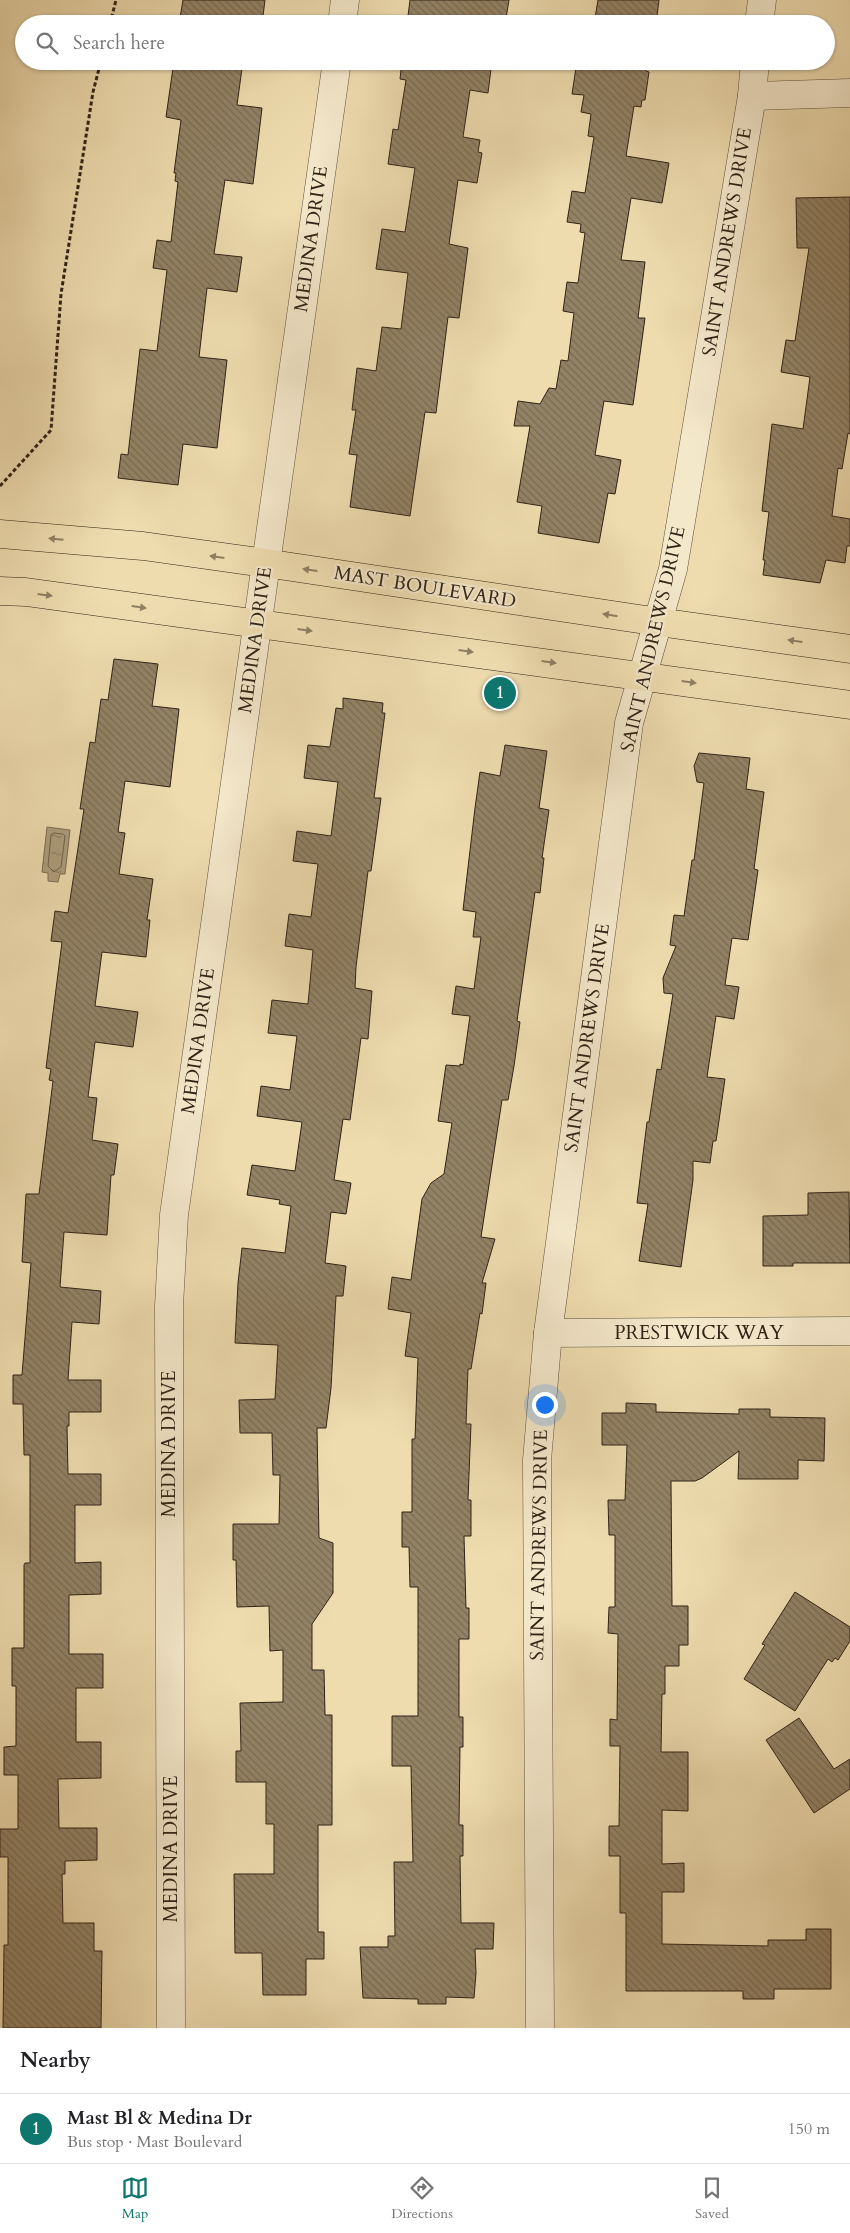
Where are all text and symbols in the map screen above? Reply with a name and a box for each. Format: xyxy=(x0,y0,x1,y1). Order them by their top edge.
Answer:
search box xyxy=(15,15,835,70)
icon: search xyxy=(33,29,61,57)
text: Search here xyxy=(73,30,165,56)
street label: SAINT ANDREWS DRIVE xyxy=(696,126,758,358)
street label: MEDINA DRIVE xyxy=(288,164,334,314)
street label: SAINT ANDREWS DRIVE xyxy=(614,523,692,755)
one-way arrow xyxy=(47,535,63,543)
one-way arrow xyxy=(209,553,225,561)
street label: MAST BOULEVARD xyxy=(332,560,518,614)
street label: MEDINA DRIVE xyxy=(232,565,278,715)
one-way arrow xyxy=(302,566,318,574)
one-way arrow xyxy=(38,591,54,599)
one-way arrow xyxy=(131,603,147,611)
one-way arrow xyxy=(602,611,618,619)
one-way arrow xyxy=(298,626,314,634)
one-way arrow xyxy=(787,637,803,645)
one-way arrow xyxy=(459,647,475,655)
one-way arrow xyxy=(541,659,557,667)
pin: 1 xyxy=(484,674,516,712)
one-way arrow xyxy=(682,678,698,686)
street label: SAINT ANDREWS DRIVE xyxy=(558,922,616,1154)
street label: MEDINA DRIVE xyxy=(175,966,221,1116)
street label: PRESTWICK WAY xyxy=(614,1320,785,1346)
street label: MEDINA DRIVE xyxy=(156,1370,182,1518)
your location xyxy=(532,1392,558,1418)
street label: SAINT ANDREWS DRIVE xyxy=(524,1429,554,1661)
street label: MEDINA DRIVE xyxy=(158,1775,184,1923)
text: Nearby xyxy=(20,2046,91,2075)
text: Mast Bl & Medina Dr xyxy=(67,2105,252,2131)
text: 1 xyxy=(32,2118,40,2140)
text: 150 m xyxy=(788,2118,830,2140)
text: Bus stop · Mast Boulevard xyxy=(67,2131,242,2153)
tab: Map xyxy=(121,2174,149,2223)
tab: Directions xyxy=(391,2174,453,2223)
tab: Saved xyxy=(695,2174,729,2223)

